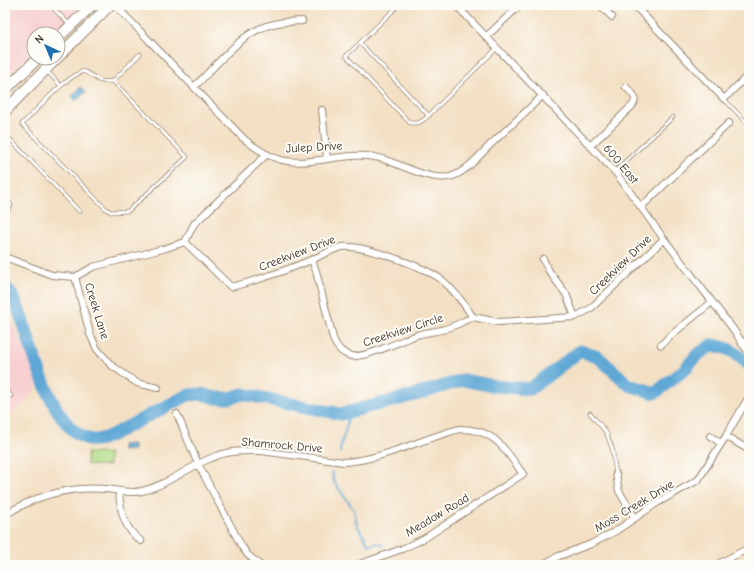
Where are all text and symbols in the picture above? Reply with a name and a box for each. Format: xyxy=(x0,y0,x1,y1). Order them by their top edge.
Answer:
north arrow xyxy=(26,26,66,66)
text: N xyxy=(32,32,47,46)
street label: Julep Drive xyxy=(285,139,343,155)
street label: 600 East xyxy=(601,142,642,187)
street label: Creekview Drive xyxy=(257,232,337,274)
street label: Creekview Drive xyxy=(586,232,654,298)
street label: Creek Lane xyxy=(82,281,112,341)
street label: Creekview Circle xyxy=(361,310,445,350)
street label: Shamrock Drive xyxy=(241,434,323,456)
street label: Moss Creek Drive xyxy=(592,477,676,535)
street label: Meadow Road xyxy=(403,490,471,540)

